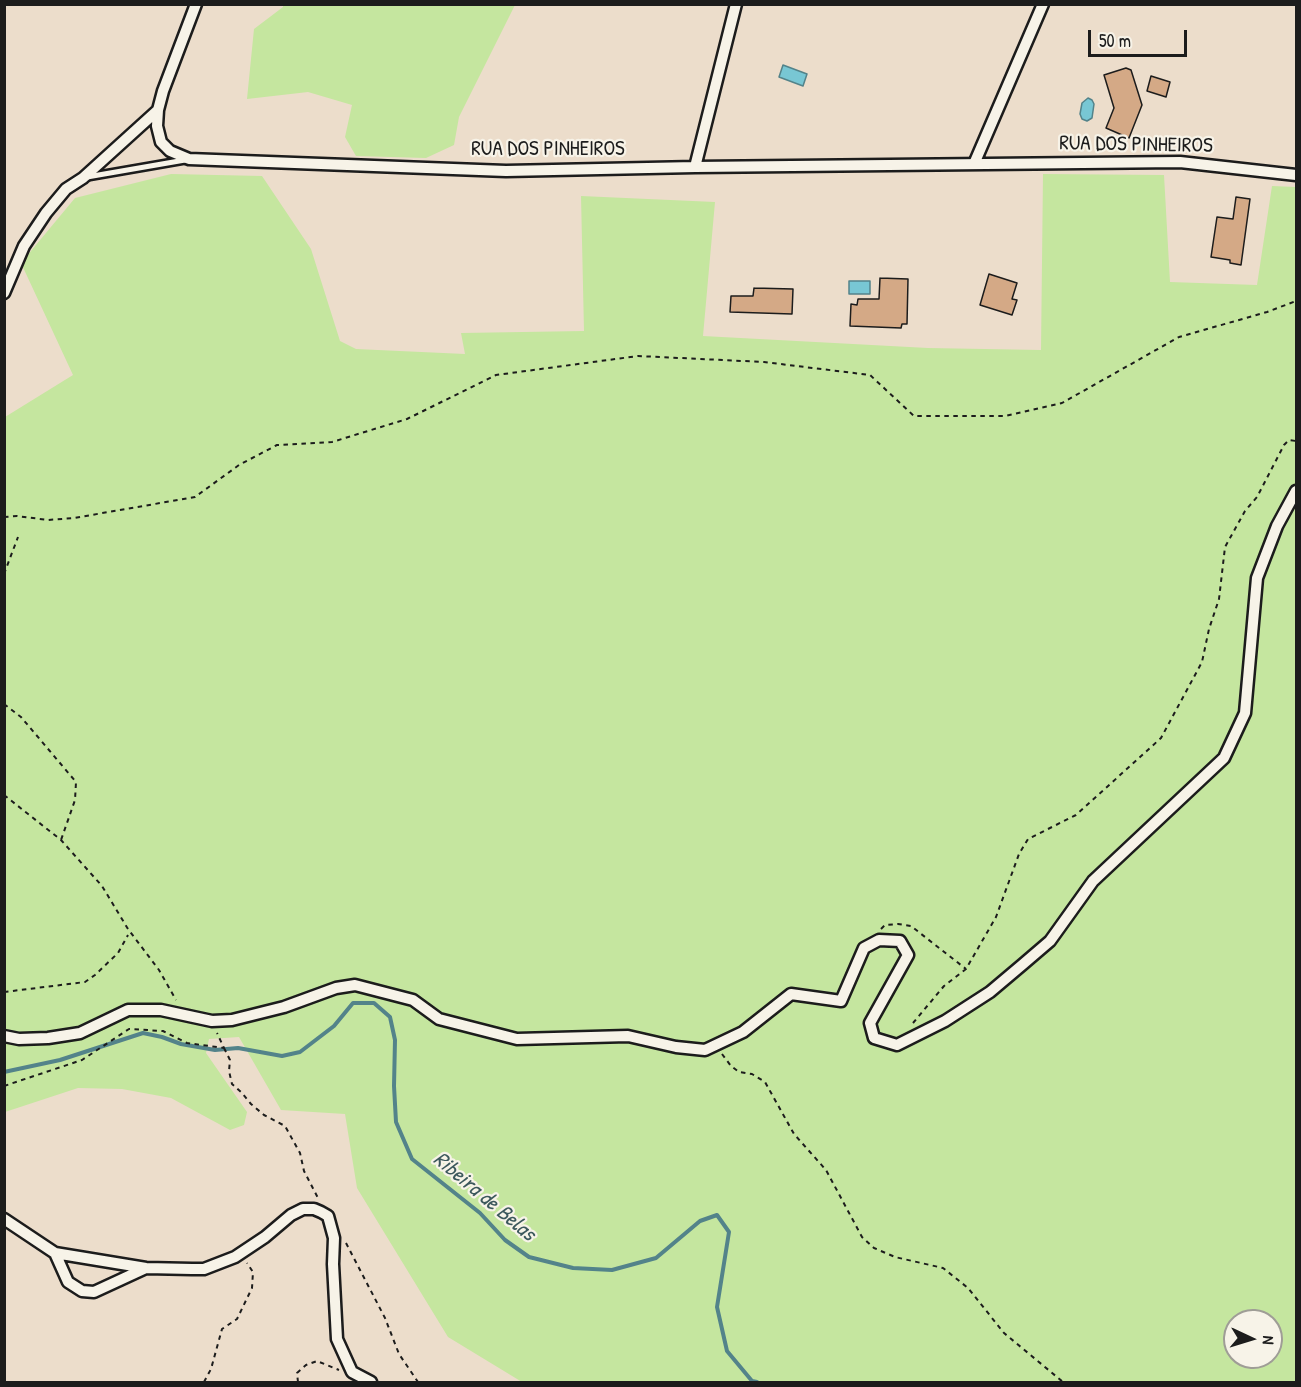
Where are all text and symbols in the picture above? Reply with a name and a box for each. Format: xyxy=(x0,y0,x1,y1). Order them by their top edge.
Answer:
scale bar xyxy=(1091,18,1190,56)
text: 50 m xyxy=(1099,28,1131,53)
street label: RUA DOS PINHEIROS xyxy=(1059,131,1213,159)
street label: RUA DOS PINHEIROS xyxy=(471,136,625,162)
water label: Ribeira de Belas xyxy=(428,1147,540,1247)
north arrow xyxy=(1223,1309,1283,1369)
text: N xyxy=(1258,1335,1280,1345)

